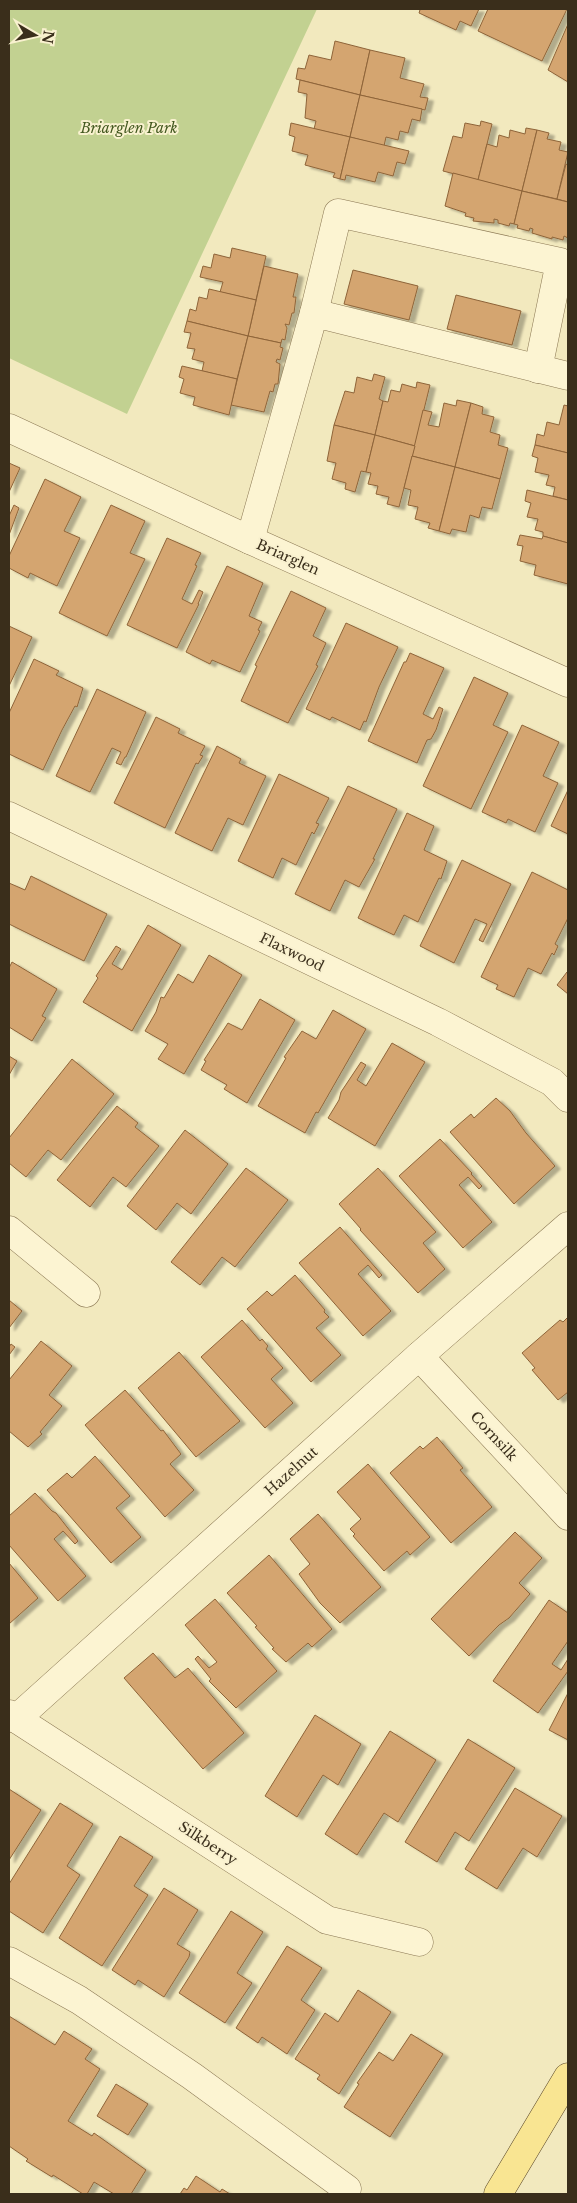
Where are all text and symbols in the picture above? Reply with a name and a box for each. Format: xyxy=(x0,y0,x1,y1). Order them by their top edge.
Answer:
north arrow xyxy=(10,10,60,60)
text: N xyxy=(38,29,58,45)
park label: Briarglen Park xyxy=(80,119,177,137)
street label: Briarglen xyxy=(254,535,323,579)
street label: Flaxwood xyxy=(257,929,328,976)
street label: Cornsilk xyxy=(467,1408,522,1465)
street label: Hazelnut xyxy=(261,1442,322,1500)
street label: Silkberry xyxy=(175,1817,241,1869)

